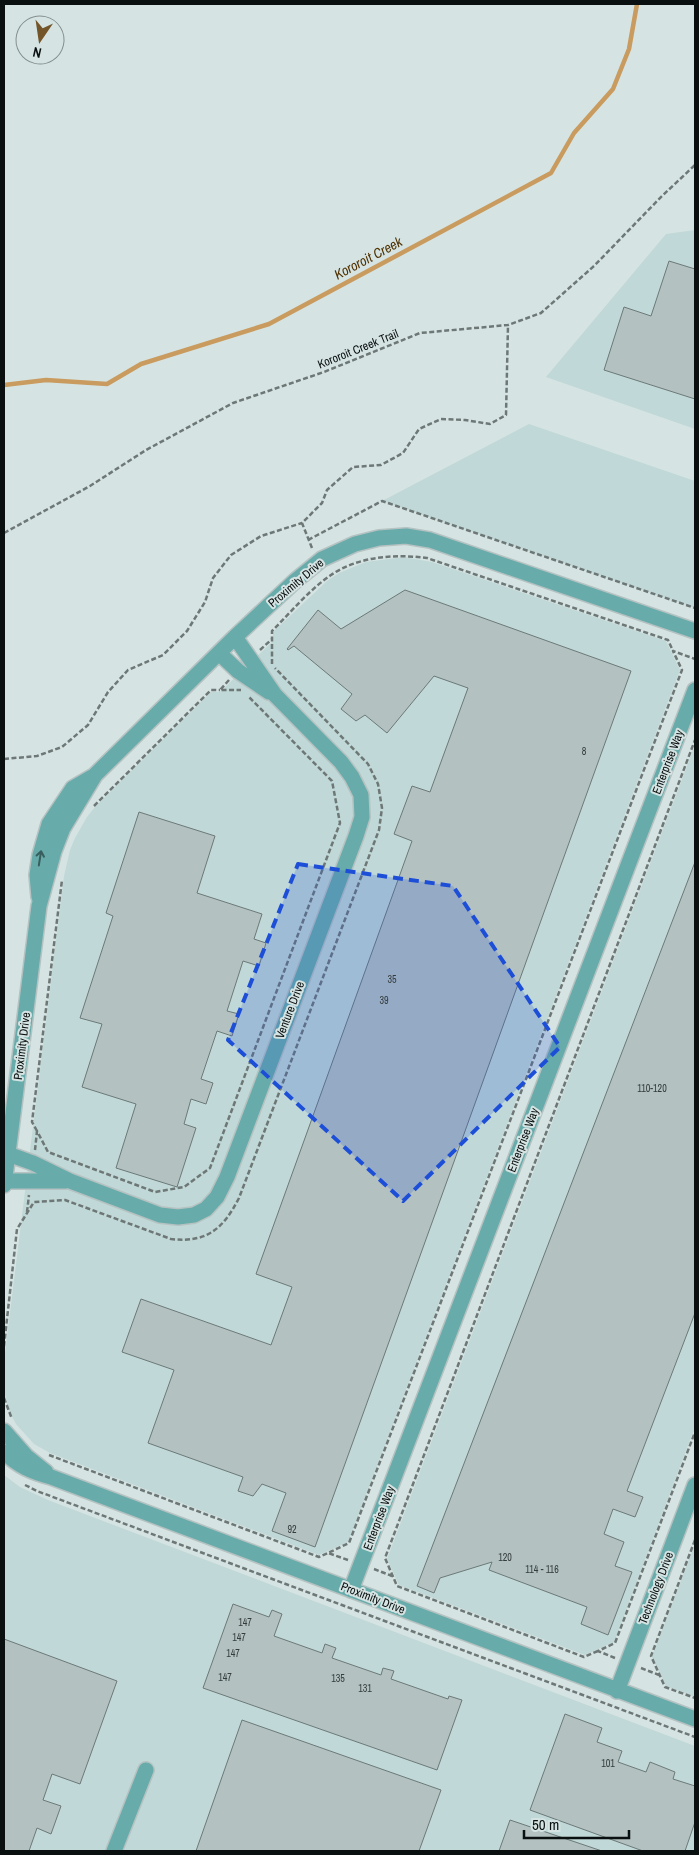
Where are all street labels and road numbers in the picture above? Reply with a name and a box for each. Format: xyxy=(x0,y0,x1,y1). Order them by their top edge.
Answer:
street label: Kororoit Creek Trail xyxy=(315,325,401,373)
street label: Proximity Drive xyxy=(265,555,327,611)
street label: Enterprise Way xyxy=(648,728,688,796)
street label: Venture Drive xyxy=(272,979,308,1041)
street label: Proximity Drive xyxy=(10,1011,34,1081)
street label: Enterprise Way xyxy=(503,1106,543,1174)
street label: Enterprise Way xyxy=(359,1484,399,1552)
street label: Technology Drive xyxy=(635,1550,677,1626)
street label: Proximity Drive xyxy=(338,1578,408,1618)

